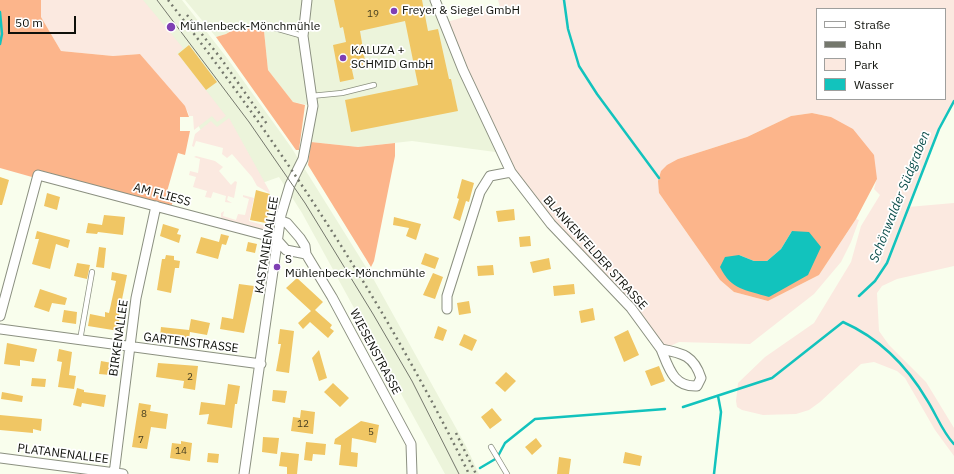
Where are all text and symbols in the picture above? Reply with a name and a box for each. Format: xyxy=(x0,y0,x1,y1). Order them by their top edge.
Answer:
place label: Freyer & Siegel GmbH xyxy=(402,4,520,18)
marker: Freyer & Siegel GmbH xyxy=(389,6,399,16)
scale bar xyxy=(10,8,78,34)
house number: 19 xyxy=(367,8,379,20)
legend xyxy=(816,8,946,100)
text: 50 m xyxy=(15,15,43,30)
text: Straße xyxy=(854,17,890,32)
place label: Mühlenbeck-Mönchmühle xyxy=(180,20,320,34)
marker: Mühlenbeck-Mönchmühle xyxy=(165,21,177,33)
text: Bahn xyxy=(854,37,882,52)
place label: KALUZA + SCHMID GmbH xyxy=(351,44,434,72)
marker: KALUZA + SCHMID GmbH xyxy=(338,53,348,63)
text: Park xyxy=(854,57,878,72)
text: Wasser xyxy=(854,77,894,92)
water label: Schönwalder Südgraben xyxy=(866,129,934,265)
street label: AM FLIESS xyxy=(132,180,192,210)
street label: BLANKENFELDER STRASSE xyxy=(540,193,650,313)
street label: KASTANIENALLEE xyxy=(252,195,282,295)
place label: S Mühlenbeck-Mönchmühle xyxy=(285,253,425,281)
marker: S Mühlenbeck-Mönchmühle xyxy=(272,262,282,272)
street label: BIRKENALLEE xyxy=(107,299,131,377)
street label: WIESENSTRASSE xyxy=(346,307,404,397)
street label: GARTENSTRASSE xyxy=(143,330,239,356)
house number: 2 xyxy=(187,371,193,383)
house number: 8 xyxy=(141,408,147,420)
house number: 12 xyxy=(297,418,309,430)
house number: 5 xyxy=(368,426,374,438)
house number: 7 xyxy=(138,434,144,446)
street label: PLATANENALLEE xyxy=(17,441,109,467)
house number: 14 xyxy=(175,445,187,457)

